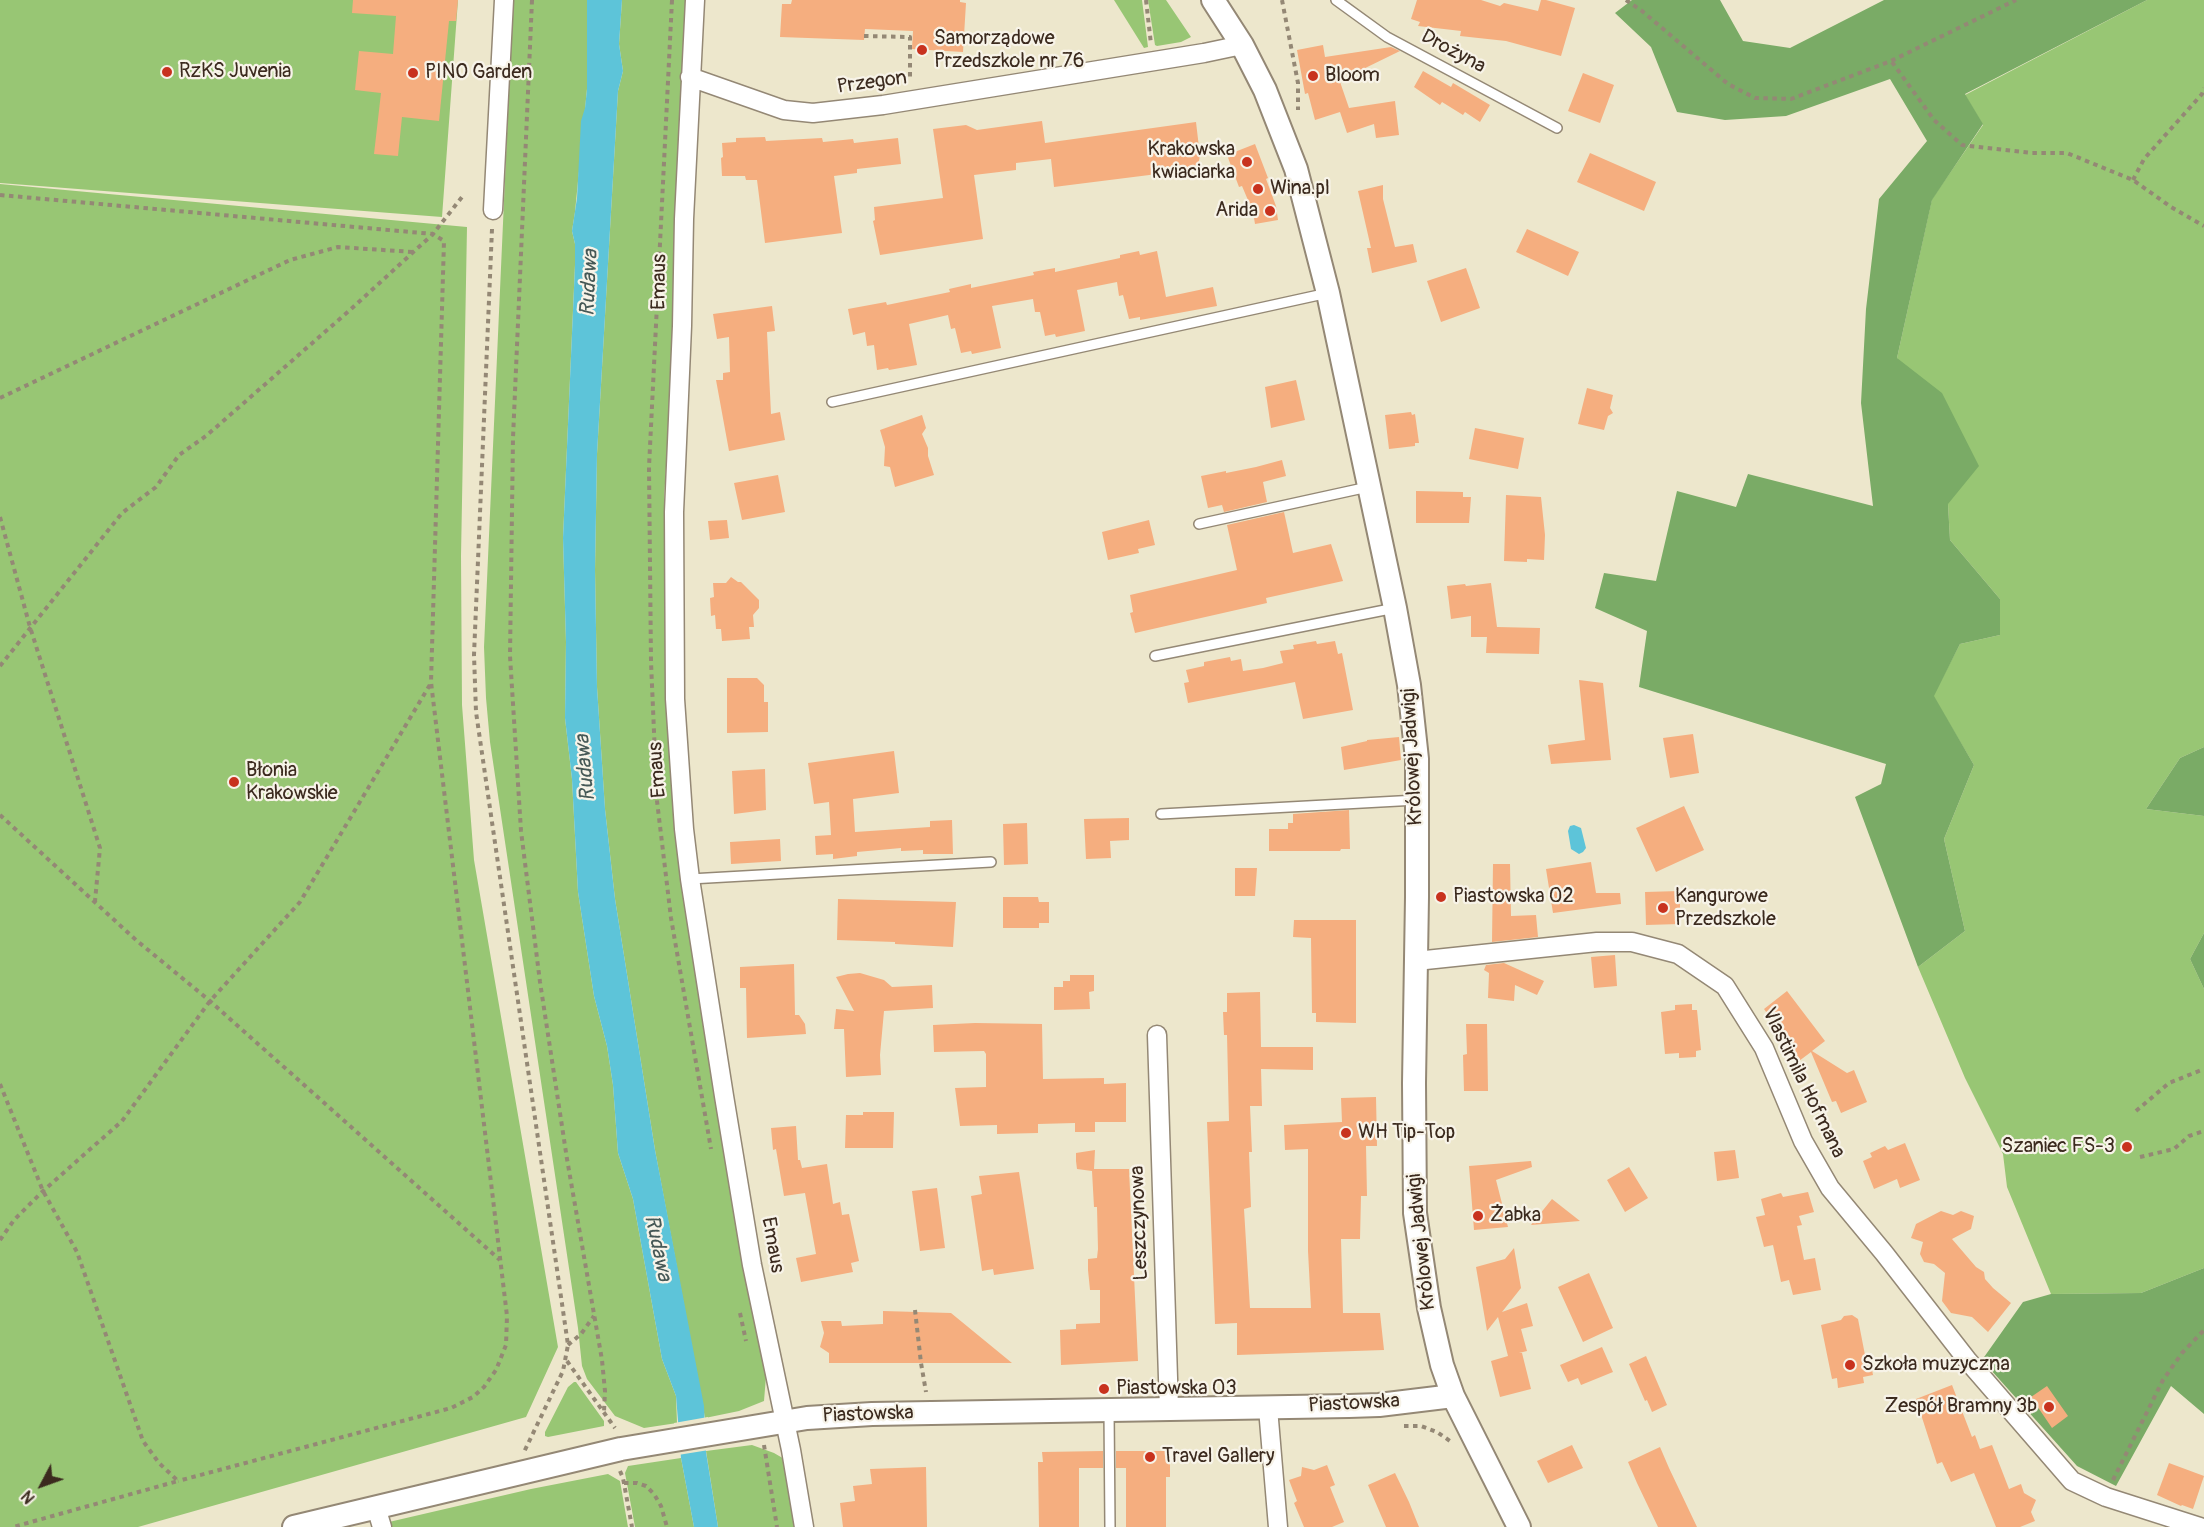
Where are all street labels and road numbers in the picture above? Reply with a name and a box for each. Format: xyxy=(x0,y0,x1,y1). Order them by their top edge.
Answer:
street label: Drożyna xyxy=(1417,25,1489,79)
street label: Przegon xyxy=(836,66,908,100)
street label: Emaus xyxy=(648,254,672,310)
street label: Królowej Jadwigi xyxy=(1397,688,1429,826)
street label: Emaus xyxy=(644,741,672,799)
street label: Vlastimila Hofmana xyxy=(1756,1004,1850,1162)
street label: Leszczynowa xyxy=(1126,1165,1154,1281)
street label: Królowej Jadwigi xyxy=(1403,1173,1441,1311)
street label: Emaus xyxy=(755,1215,789,1275)
street label: Piastowska xyxy=(1308,1390,1400,1418)
street label: Piastowska xyxy=(822,1401,914,1429)

